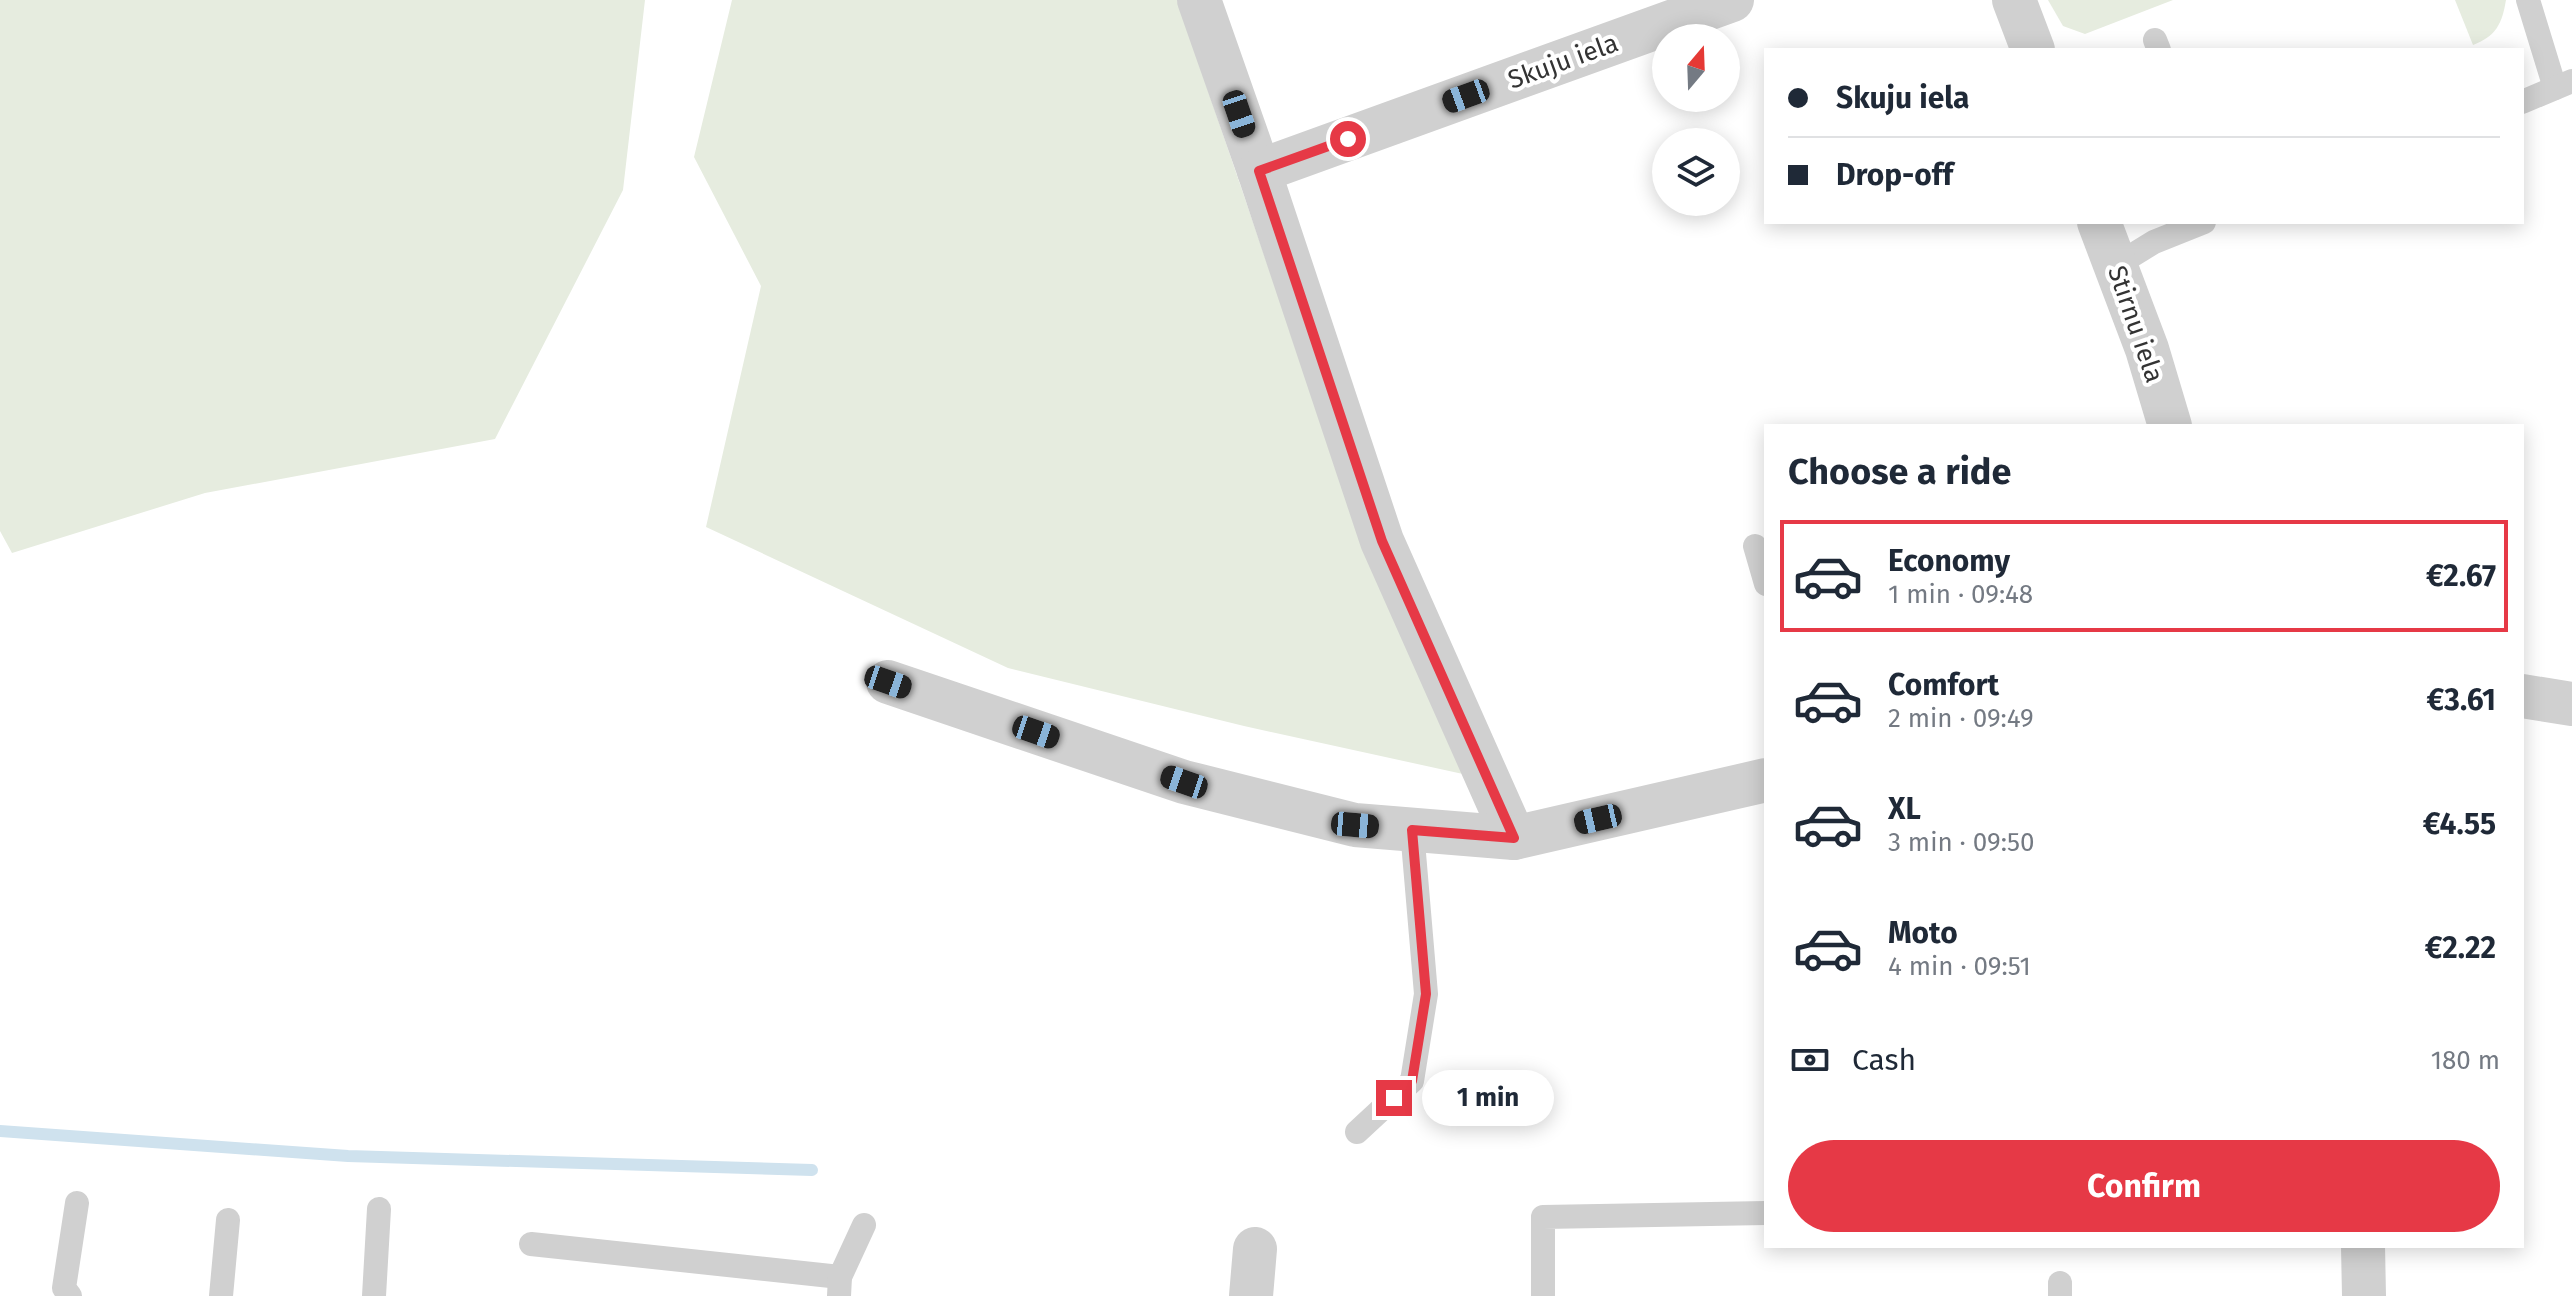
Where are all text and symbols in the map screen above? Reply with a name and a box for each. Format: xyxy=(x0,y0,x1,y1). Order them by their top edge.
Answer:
north arrow xyxy=(1652,24,1740,112)
map controls xyxy=(1652,24,1740,216)
street label: Skuju iela xyxy=(1504,27,1622,96)
car xyxy=(1439,77,1493,115)
text: Skuju iela xyxy=(1836,80,1970,116)
car xyxy=(1220,87,1258,141)
route start xyxy=(1330,121,1366,157)
button: layers xyxy=(1652,128,1740,216)
text: Drop-off xyxy=(1836,157,1953,193)
street label: Stirnu iela xyxy=(2101,262,2170,387)
text: Choose a ride xyxy=(1788,450,2011,494)
icon: car xyxy=(1792,540,1864,612)
text: Economy xyxy=(1888,543,2010,579)
text: €2.67 xyxy=(2426,558,2496,594)
text: 1 min · 09:48 xyxy=(1888,579,2033,610)
car xyxy=(861,663,915,701)
icon: car xyxy=(1792,664,1864,736)
text: Comfort xyxy=(1888,667,1999,703)
text: €3.61 xyxy=(2427,682,2496,718)
text: 2 min · 09:49 xyxy=(1888,703,2034,734)
car xyxy=(1009,713,1063,751)
car xyxy=(1157,763,1211,801)
icon: car xyxy=(1792,788,1864,860)
text: XL xyxy=(1888,791,1921,827)
car xyxy=(1572,802,1624,836)
text: €4.55 xyxy=(2423,806,2496,842)
car xyxy=(1330,811,1380,839)
text: 3 min · 09:50 xyxy=(1888,827,2035,858)
icon: car xyxy=(1792,912,1864,984)
text: Moto xyxy=(1888,915,1958,951)
text: €2.22 xyxy=(2425,930,2496,966)
text: 4 min · 09:51 xyxy=(1888,951,2031,982)
icon: cash xyxy=(1788,1038,1832,1082)
text: Cash xyxy=(1852,1042,1916,1078)
text: 180 m xyxy=(2431,1045,2500,1076)
callout: 1 min xyxy=(1422,1070,1554,1126)
route end xyxy=(1376,1080,1412,1116)
text: 1 min xyxy=(1457,1082,1519,1113)
button: Confirm xyxy=(1788,1140,2500,1232)

